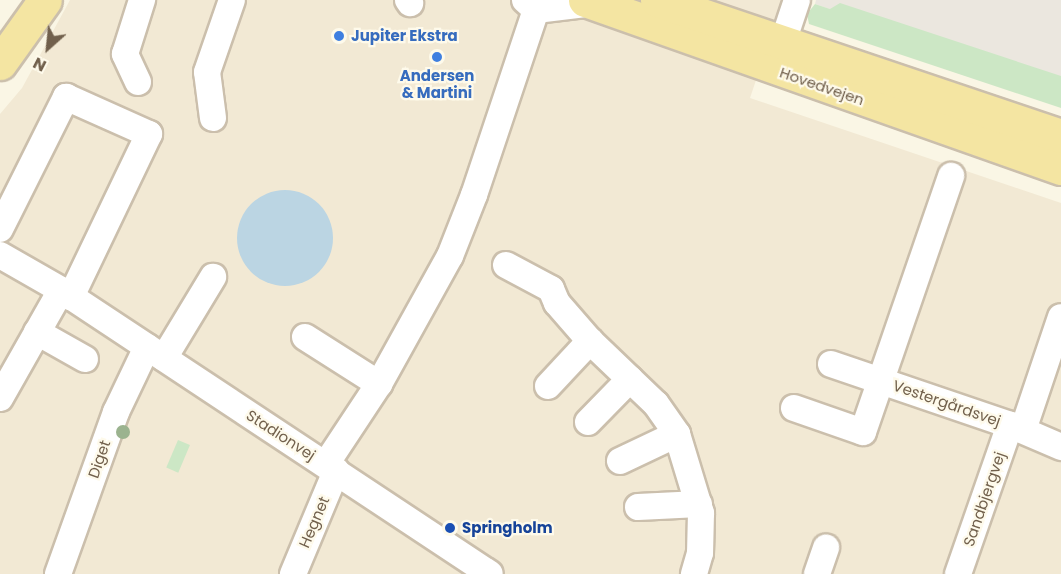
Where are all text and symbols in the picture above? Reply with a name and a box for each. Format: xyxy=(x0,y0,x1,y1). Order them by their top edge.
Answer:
north arrow xyxy=(18,18,78,78)
place label: Jupiter Ekstra xyxy=(351,27,458,45)
marker: Jupiter Ekstra xyxy=(332,29,346,43)
marker: Andersen & Martini xyxy=(430,50,444,64)
text: N xyxy=(29,52,50,77)
street label: Hovedvejen xyxy=(777,63,867,109)
place label: Andersen & Martini xyxy=(400,66,474,101)
street label: Vestergårdsvej xyxy=(891,376,1003,430)
street label: Stadionvej xyxy=(243,406,319,464)
street label: Diget xyxy=(84,438,114,480)
street label: Sandbjergvej xyxy=(959,449,1009,549)
street label: Hegnet xyxy=(295,494,333,550)
place label: Springholm xyxy=(462,519,553,537)
marker: Springholm xyxy=(443,521,457,535)

